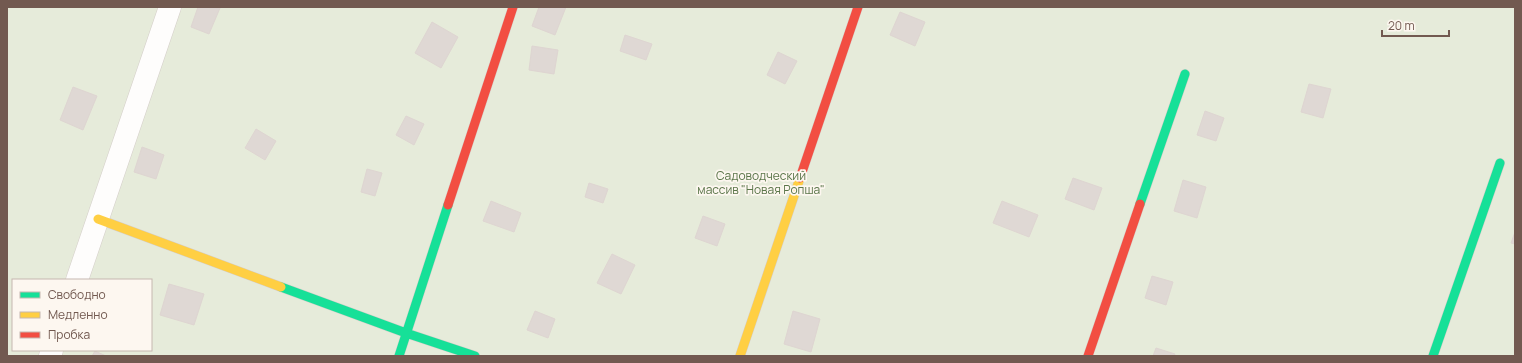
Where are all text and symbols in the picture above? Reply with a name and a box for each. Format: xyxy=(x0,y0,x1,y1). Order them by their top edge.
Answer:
scale bar xyxy=(1382,12,1449,38)
text: 20 m xyxy=(1388,17,1415,34)
park label: Садоводческий массив "Новая Ропша" xyxy=(697,167,825,198)
legend xyxy=(12,279,152,351)
text: Свободно xyxy=(48,286,106,303)
text: Медленно xyxy=(48,306,108,323)
text: Пробка xyxy=(48,326,90,343)

